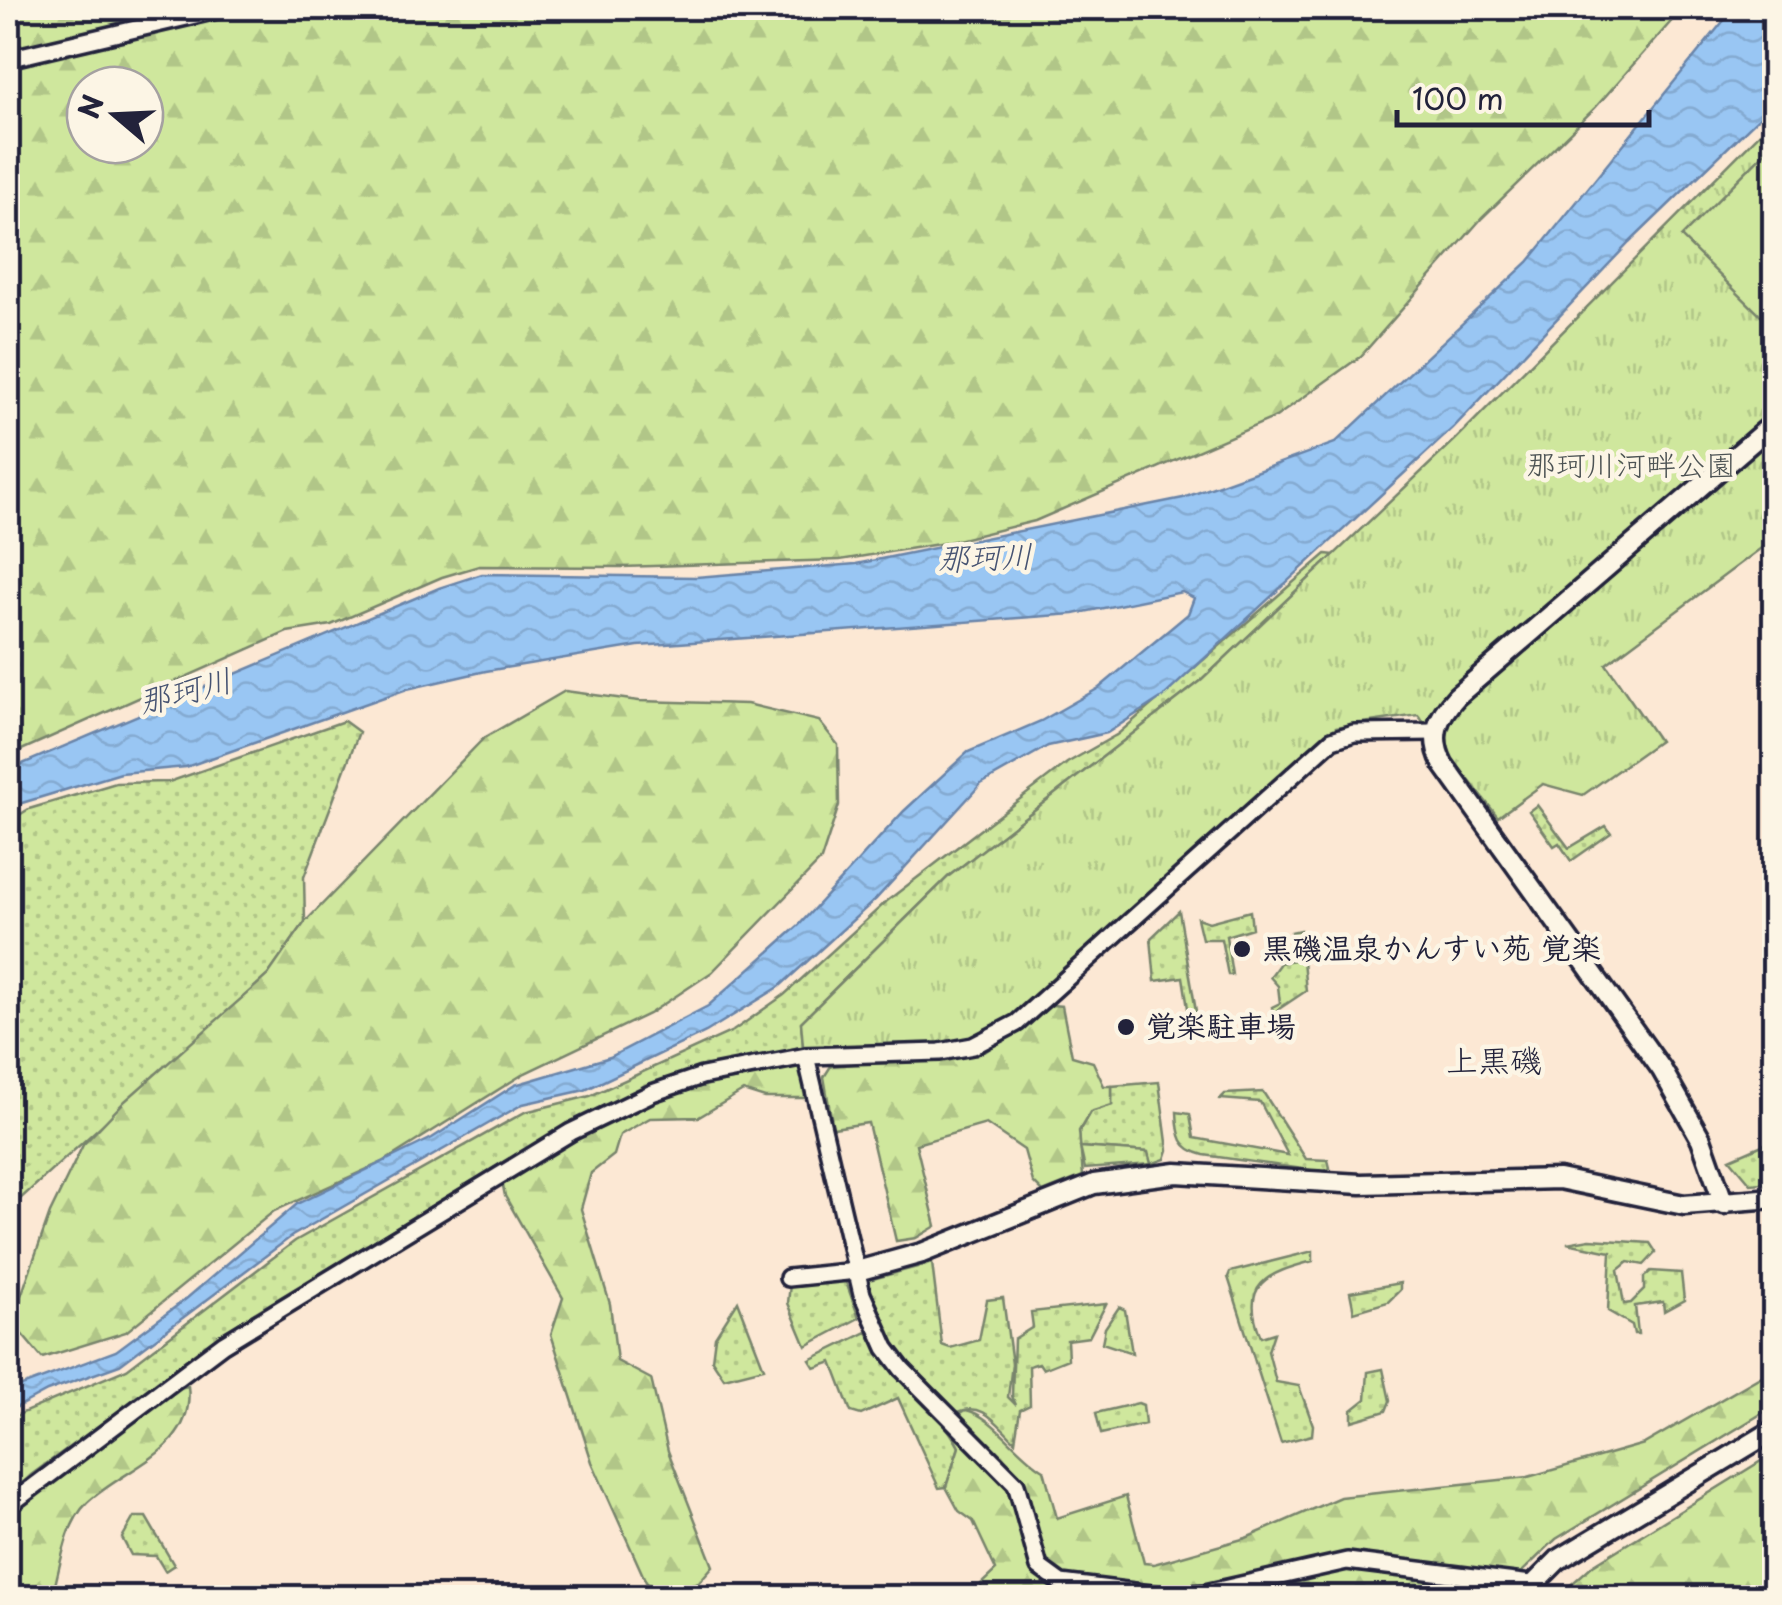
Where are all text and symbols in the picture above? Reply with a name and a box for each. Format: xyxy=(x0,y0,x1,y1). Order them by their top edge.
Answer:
north arrow xyxy=(65,65,165,165)
scale bar xyxy=(1397,65,1650,127)
text: 100 m xyxy=(1412,75,1504,120)
text: N xyxy=(66,89,114,124)
park label: 那珂川河畔公園 xyxy=(1526,441,1736,486)
water label: 那珂川 xyxy=(936,530,1034,582)
water label: 那珂川 xyxy=(132,654,237,726)
place label: 黒磯温泉かんすい苑 覚楽 xyxy=(1262,924,1601,969)
marker: 黒磯温泉かんすい苑 覚楽 xyxy=(1231,938,1253,960)
place label: 覚楽駐車場 xyxy=(1146,1002,1296,1047)
marker: 覚楽駐車場 xyxy=(1115,1016,1137,1038)
district label: 上黒磯 xyxy=(1446,1035,1542,1083)

